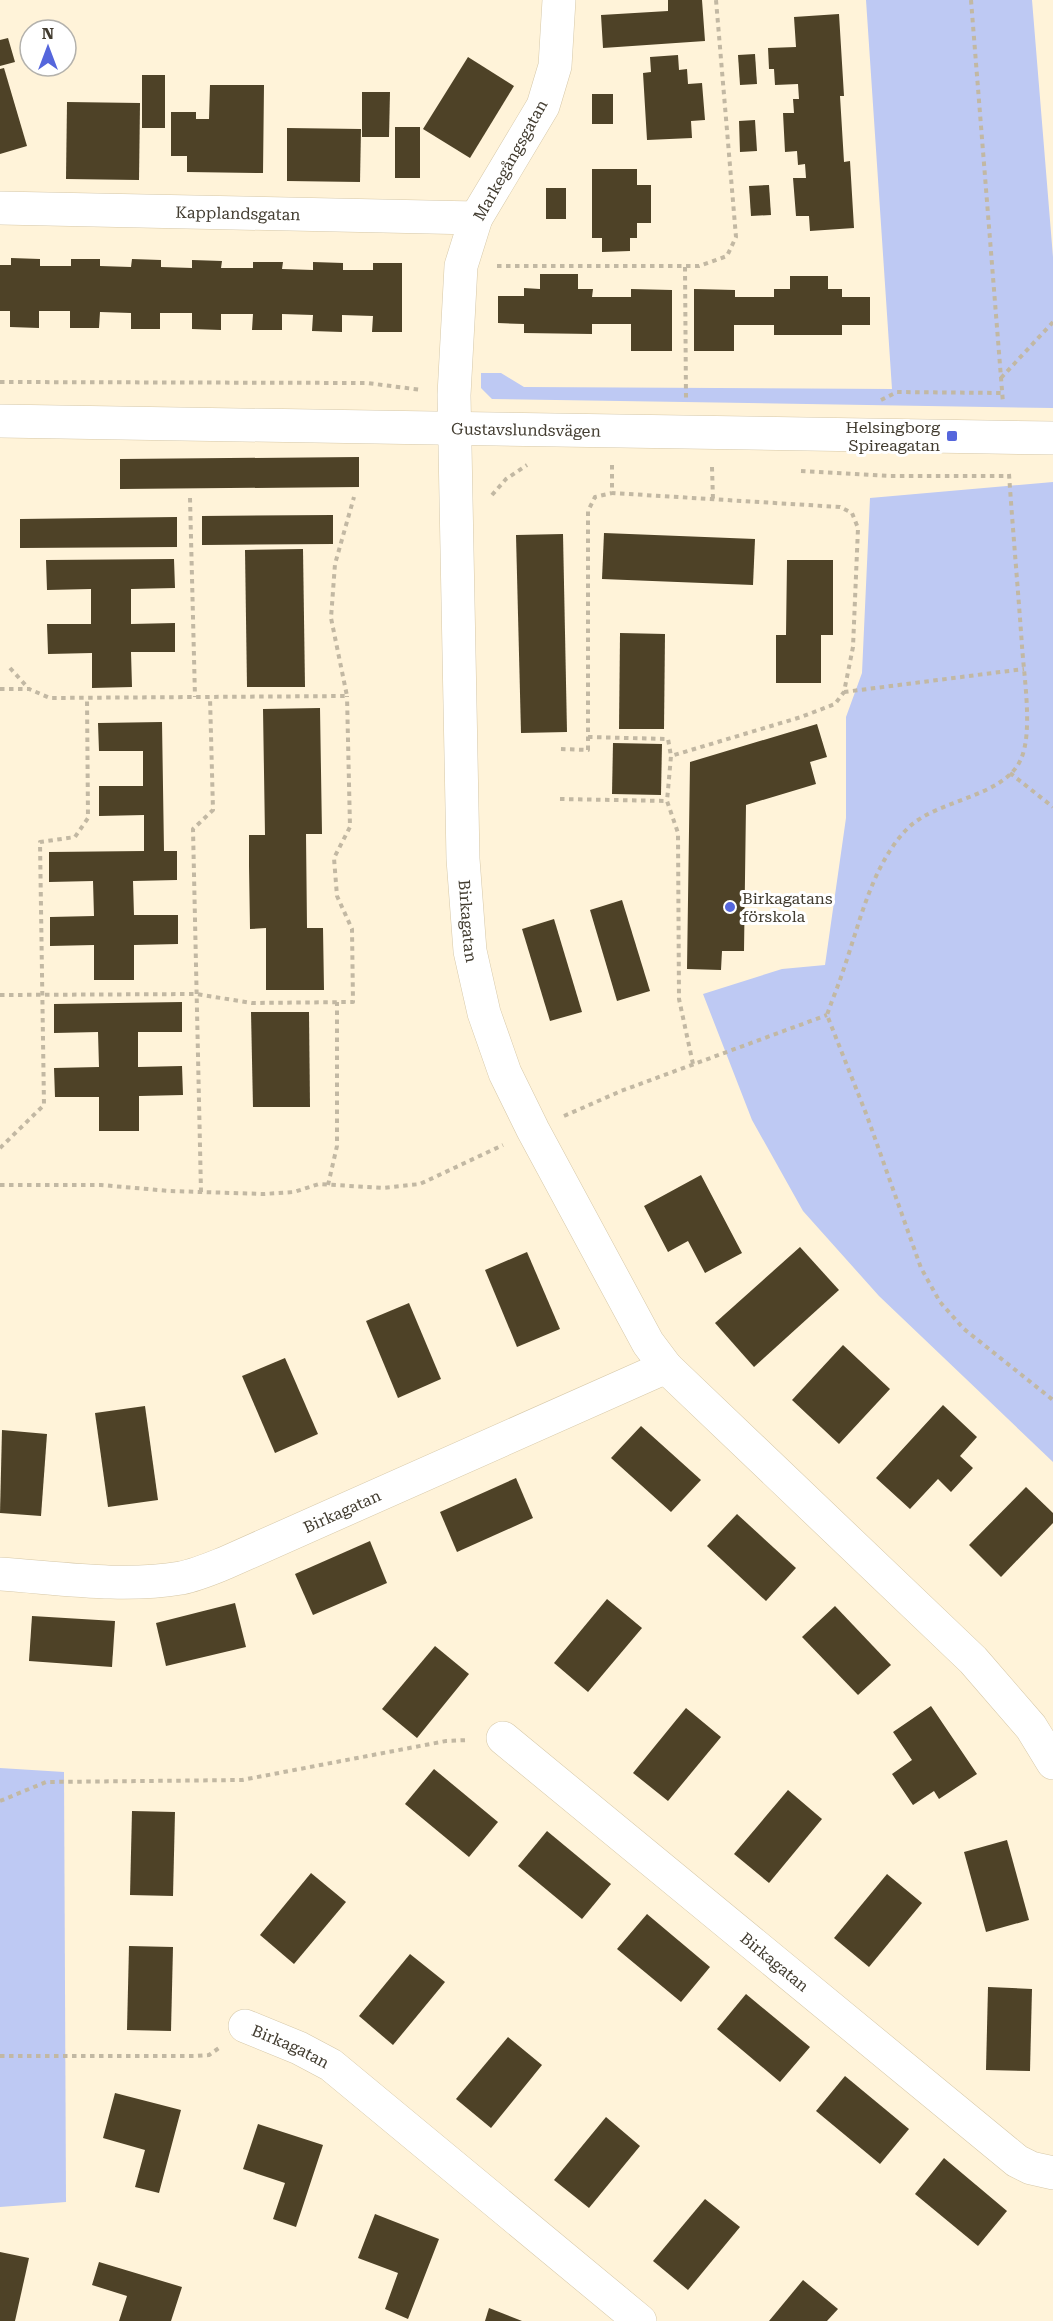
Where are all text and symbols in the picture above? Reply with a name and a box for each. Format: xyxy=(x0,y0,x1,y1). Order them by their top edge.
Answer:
north arrow xyxy=(18,18,78,78)
text: N xyxy=(42,24,54,43)
street label: Markegångsgatan xyxy=(469,96,552,224)
street label: Kapplandsgatan xyxy=(175,203,301,224)
place label: Helsingborg Spireagatan xyxy=(846,418,941,455)
street label: Gustavslundsvägen xyxy=(451,419,601,441)
marker: Helsingborg Spireagatan xyxy=(945,429,959,443)
street label: Birkagatan xyxy=(455,879,481,964)
place label: Birkagatans förskola xyxy=(742,889,833,926)
marker: Birkagatans förskola xyxy=(723,900,737,914)
street label: Birkagatan xyxy=(300,1486,384,1537)
street label: Birkagatan xyxy=(736,1928,813,1996)
street label: Birkagatan xyxy=(249,2021,333,2072)

